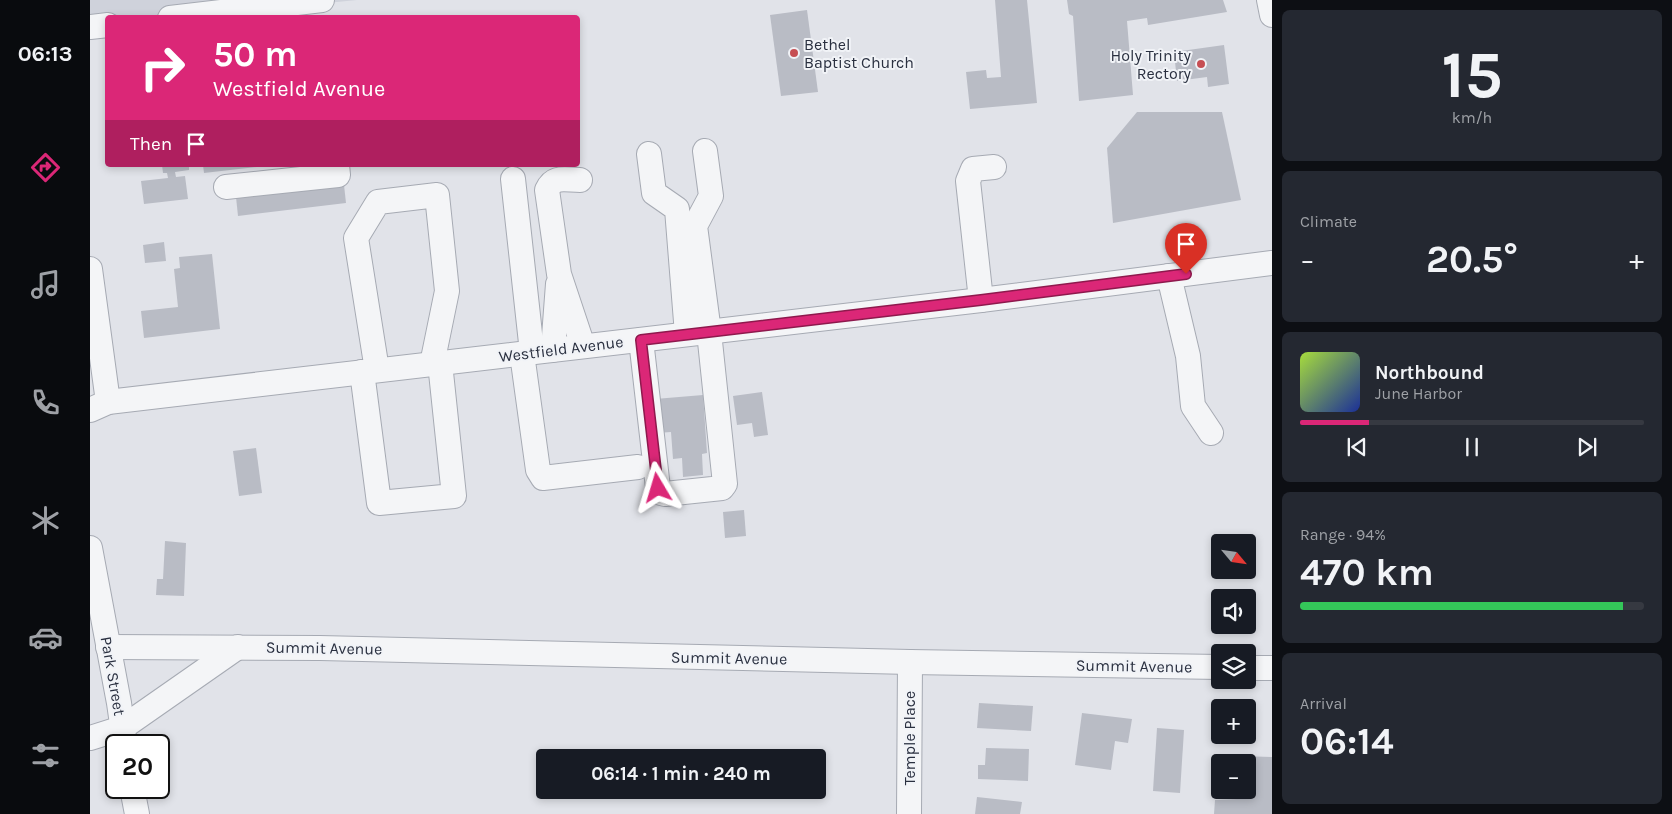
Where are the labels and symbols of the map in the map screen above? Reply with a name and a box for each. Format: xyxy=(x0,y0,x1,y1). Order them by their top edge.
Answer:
place label: Bethel Baptist Church xyxy=(804,35,914,72)
place label: Holy Trinity Rectory xyxy=(1111,46,1192,83)
marker: Bethel Baptist Church xyxy=(788,47,800,59)
marker: Holy Trinity Rectory xyxy=(1195,58,1207,70)
pin xyxy=(1165,223,1207,274)
street label: Westfield Avenue xyxy=(498,332,624,366)
position arrow xyxy=(631,461,683,513)
north arrow xyxy=(1211,534,1256,579)
street label: Park Street xyxy=(97,635,129,717)
street label: Summit Avenue xyxy=(266,637,382,659)
street label: Summit Avenue xyxy=(671,647,787,669)
street label: Summit Avenue xyxy=(1076,655,1192,677)
street label: Temple Place xyxy=(900,691,919,785)
speed limit sign: 20 xyxy=(105,734,170,799)

